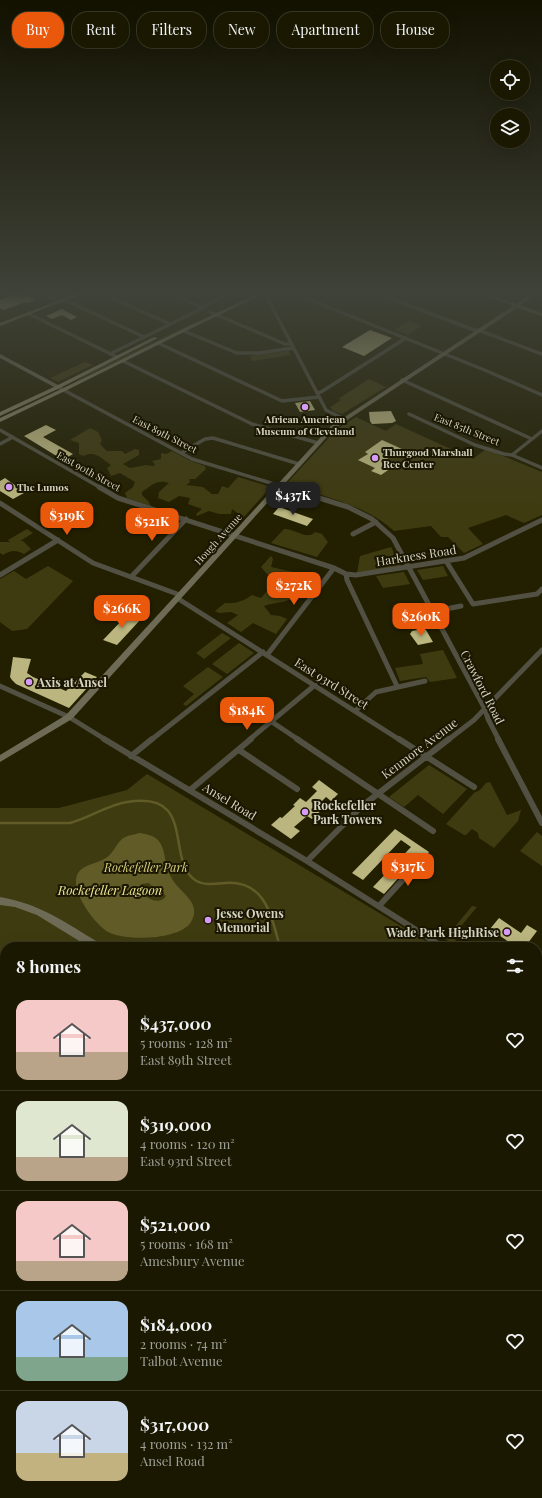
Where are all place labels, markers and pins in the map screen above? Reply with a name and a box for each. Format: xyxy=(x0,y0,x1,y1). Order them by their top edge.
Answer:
marker: African American Museum of Cleveland xyxy=(300,402,310,412)
place label: African American Museum of Cleveland xyxy=(255,412,355,438)
place label: Thurgood Marshall Rec Center xyxy=(383,445,473,471)
marker: Thurgood Marshall Rec Center xyxy=(370,453,380,463)
place label: The Lumos xyxy=(17,480,69,494)
marker: The Lumos xyxy=(4,482,14,492)
pin: $437K xyxy=(265,482,321,516)
pin: $319K xyxy=(39,502,95,536)
pin: $521K xyxy=(124,508,180,542)
pin: $272K xyxy=(266,572,322,606)
pin: $266K xyxy=(94,595,150,629)
pin: $260K xyxy=(393,603,449,637)
place label: Axis at Ansel xyxy=(36,674,107,690)
marker: Axis at Ansel xyxy=(24,677,34,687)
pin: $184K xyxy=(219,697,275,731)
place label: Rockefeller Park Towers xyxy=(313,797,383,827)
marker: Rockefeller Park Towers xyxy=(300,807,310,817)
pin: $317K xyxy=(380,853,436,887)
place label: Jesse Owens Memorial xyxy=(215,905,284,935)
marker: Jesse Owens Memorial xyxy=(203,915,213,925)
place label: Wade Park HighRise xyxy=(385,924,499,940)
marker: Wade Park HighRise xyxy=(502,927,512,937)

